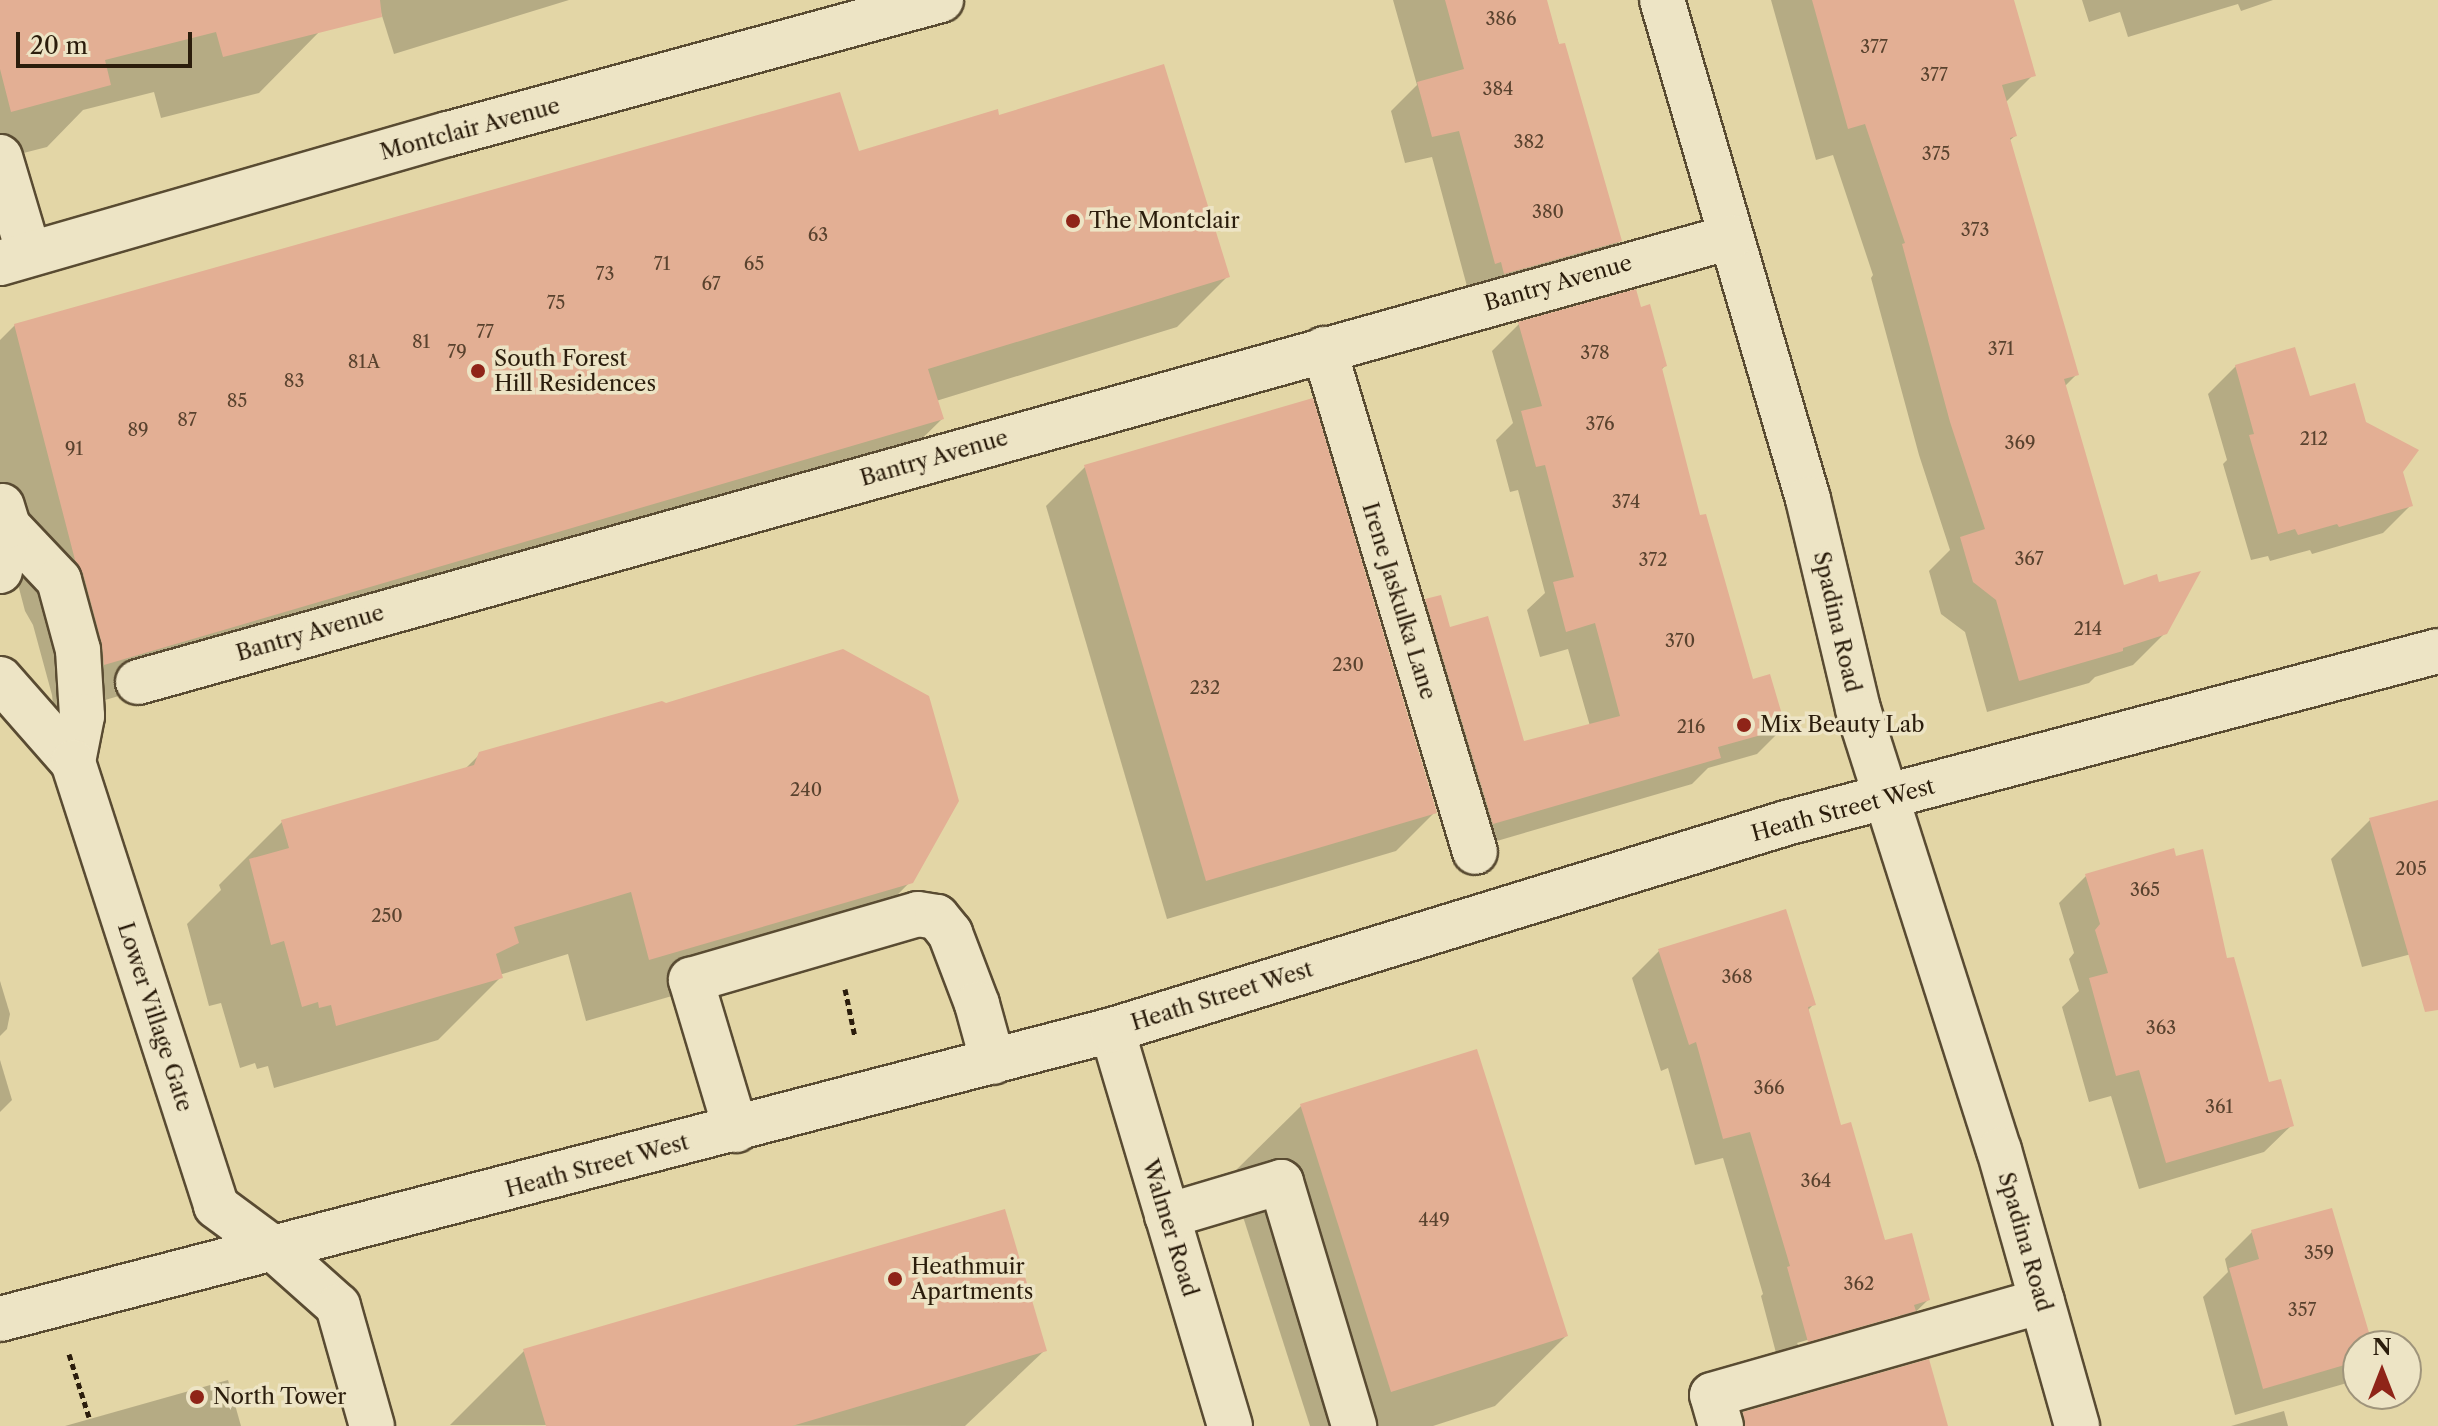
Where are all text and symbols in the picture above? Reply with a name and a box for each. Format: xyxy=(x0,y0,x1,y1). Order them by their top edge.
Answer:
house number: 386 xyxy=(1485,8,1517,30)
scale bar xyxy=(20,16,196,66)
text: 20 m xyxy=(30,31,88,60)
house number: 377 xyxy=(1860,36,1888,58)
house number: 377 xyxy=(1920,64,1948,86)
house number: 384 xyxy=(1483,78,1513,100)
street label: Montclair Avenue xyxy=(377,92,563,166)
house number: 382 xyxy=(1514,131,1544,153)
house number: 375 xyxy=(1922,143,1950,165)
house number: 380 xyxy=(1532,201,1564,223)
place label: The Montclair xyxy=(1089,208,1240,234)
marker: The Montclair xyxy=(1064,212,1082,230)
house number: 373 xyxy=(1961,219,1989,241)
house number: 63 xyxy=(808,224,828,246)
street label: Bantry Avenue xyxy=(1480,249,1636,317)
house number: 71 xyxy=(654,253,670,275)
house number: 65 xyxy=(744,253,764,275)
house number: 73 xyxy=(596,263,614,285)
house number: 67 xyxy=(701,273,721,295)
house number: 75 xyxy=(547,292,565,314)
house number: 77 xyxy=(476,321,494,343)
house number: 81 xyxy=(412,331,430,353)
house number: 371 xyxy=(1988,338,2014,360)
house number: 79 xyxy=(447,341,467,363)
house number: 378 xyxy=(1580,342,1610,364)
place label: South Forest Hill Residences xyxy=(494,345,656,396)
house number: 81A xyxy=(348,351,380,373)
marker: South Forest Hill Residences xyxy=(469,362,487,380)
house number: 83 xyxy=(284,370,304,392)
house number: 85 xyxy=(227,390,247,412)
house number: 87 xyxy=(177,409,197,431)
house number: 376 xyxy=(1586,413,1614,435)
house number: 89 xyxy=(127,419,149,441)
street label: Bantry Avenue xyxy=(856,424,1012,492)
house number: 212 xyxy=(2300,428,2328,450)
house number: 369 xyxy=(2005,432,2035,454)
house number: 91 xyxy=(65,438,83,460)
house number: 374 xyxy=(1612,491,1640,513)
street label: Irene Jaskulka Lane xyxy=(1356,499,1442,703)
house number: 367 xyxy=(2014,548,2044,570)
house number: 372 xyxy=(1638,549,1668,571)
street label: Spadina Road xyxy=(1808,549,1866,695)
street label: Bantry Avenue xyxy=(232,599,388,667)
house number: 214 xyxy=(2074,618,2102,640)
house number: 370 xyxy=(1665,630,1695,652)
house number: 230 xyxy=(1332,654,1364,676)
house number: 232 xyxy=(1190,677,1220,699)
place label: Mix Beauty Lab xyxy=(1760,712,1926,738)
house number: 216 xyxy=(1677,716,1705,738)
marker: Mix Beauty Lab xyxy=(1735,716,1753,734)
street label: Heath Street West xyxy=(1748,773,1938,847)
house number: 240 xyxy=(790,779,822,801)
house number: 205 xyxy=(2395,858,2427,880)
house number: 365 xyxy=(2130,879,2160,901)
house number: 250 xyxy=(371,905,403,927)
street label: Lower Village Gate xyxy=(112,918,198,1116)
street label: Heath Street West xyxy=(1127,956,1317,1036)
house number: 368 xyxy=(1721,966,1753,988)
house number: 363 xyxy=(2146,1017,2176,1039)
house number: 366 xyxy=(1754,1077,1784,1099)
house number: 361 xyxy=(2205,1096,2233,1118)
street label: Heath Street West xyxy=(502,1129,692,1203)
street label: Walmer Road xyxy=(1137,1156,1203,1300)
street label: Spadina Road xyxy=(1992,1169,2058,1315)
house number: 364 xyxy=(1801,1170,1831,1192)
house number: 449 xyxy=(1418,1209,1450,1231)
house number: 359 xyxy=(2304,1242,2334,1264)
place label: Heathmuir Apartments xyxy=(911,1253,1033,1304)
marker: Heathmuir Apartments xyxy=(886,1270,904,1288)
house number: 362 xyxy=(1844,1273,1874,1295)
house number: 357 xyxy=(2288,1299,2316,1321)
north arrow xyxy=(2342,1330,2422,1410)
text: N xyxy=(2372,1334,2392,1361)
place label: North Tower xyxy=(213,1384,347,1410)
marker: North Tower xyxy=(188,1388,206,1406)

